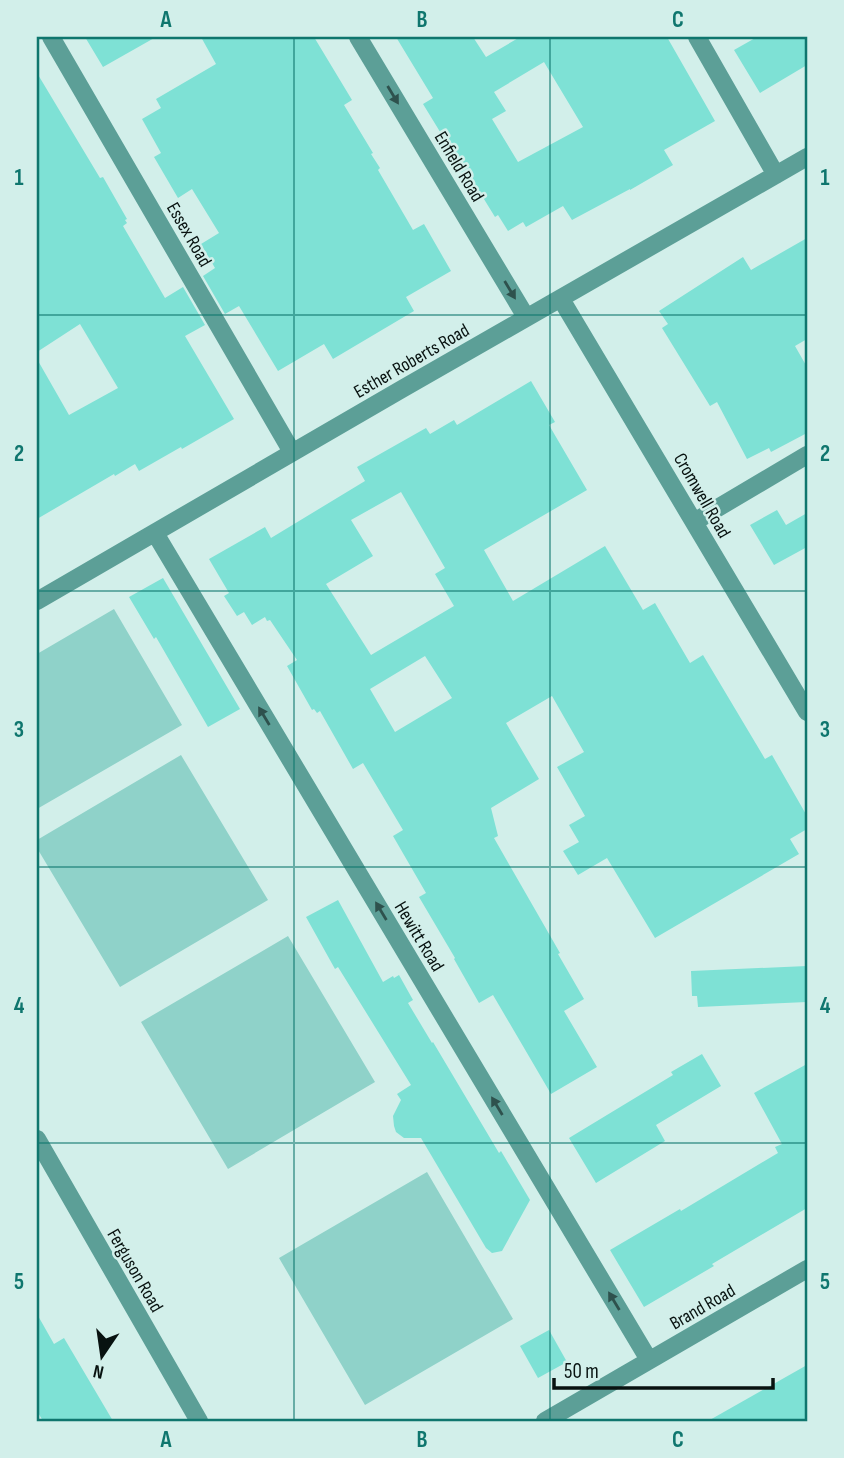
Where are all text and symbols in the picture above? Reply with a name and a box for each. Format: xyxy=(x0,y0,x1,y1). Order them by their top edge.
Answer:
text: A xyxy=(160,6,173,34)
text: B xyxy=(417,6,428,34)
text: C xyxy=(672,6,684,34)
one-way arrow xyxy=(387,86,399,105)
street label: Enfield Road xyxy=(429,127,489,206)
text: 1 xyxy=(14,164,24,192)
text: 1 xyxy=(820,164,830,192)
street label: Essex Road xyxy=(161,198,216,271)
one-way arrow xyxy=(504,281,517,300)
street label: Esther Roberts Road xyxy=(350,319,474,404)
text: 2 xyxy=(14,440,24,468)
text: 2 xyxy=(820,440,830,468)
street label: Cromwell Road xyxy=(668,449,735,542)
one-way arrow xyxy=(258,706,270,725)
text: 3 xyxy=(14,716,24,744)
text: 3 xyxy=(820,716,830,744)
street label: Hewitt Road xyxy=(389,898,449,976)
one-way arrow xyxy=(374,901,387,920)
text: 4 xyxy=(14,992,25,1020)
text: 4 xyxy=(820,992,831,1020)
one-way arrow xyxy=(491,1097,504,1116)
street label: Ferguson Road xyxy=(102,1225,168,1317)
text: 5 xyxy=(14,1268,24,1296)
text: 5 xyxy=(820,1268,830,1296)
street label: Brand Road xyxy=(666,1279,740,1335)
one-way arrow xyxy=(608,1292,620,1311)
north arrow xyxy=(66,1322,136,1392)
scale bar xyxy=(554,1346,772,1390)
text: N xyxy=(91,1359,106,1383)
text: 50 m xyxy=(564,1359,599,1384)
text: A xyxy=(160,1426,173,1454)
text: B xyxy=(417,1426,428,1454)
text: C xyxy=(672,1426,684,1454)

